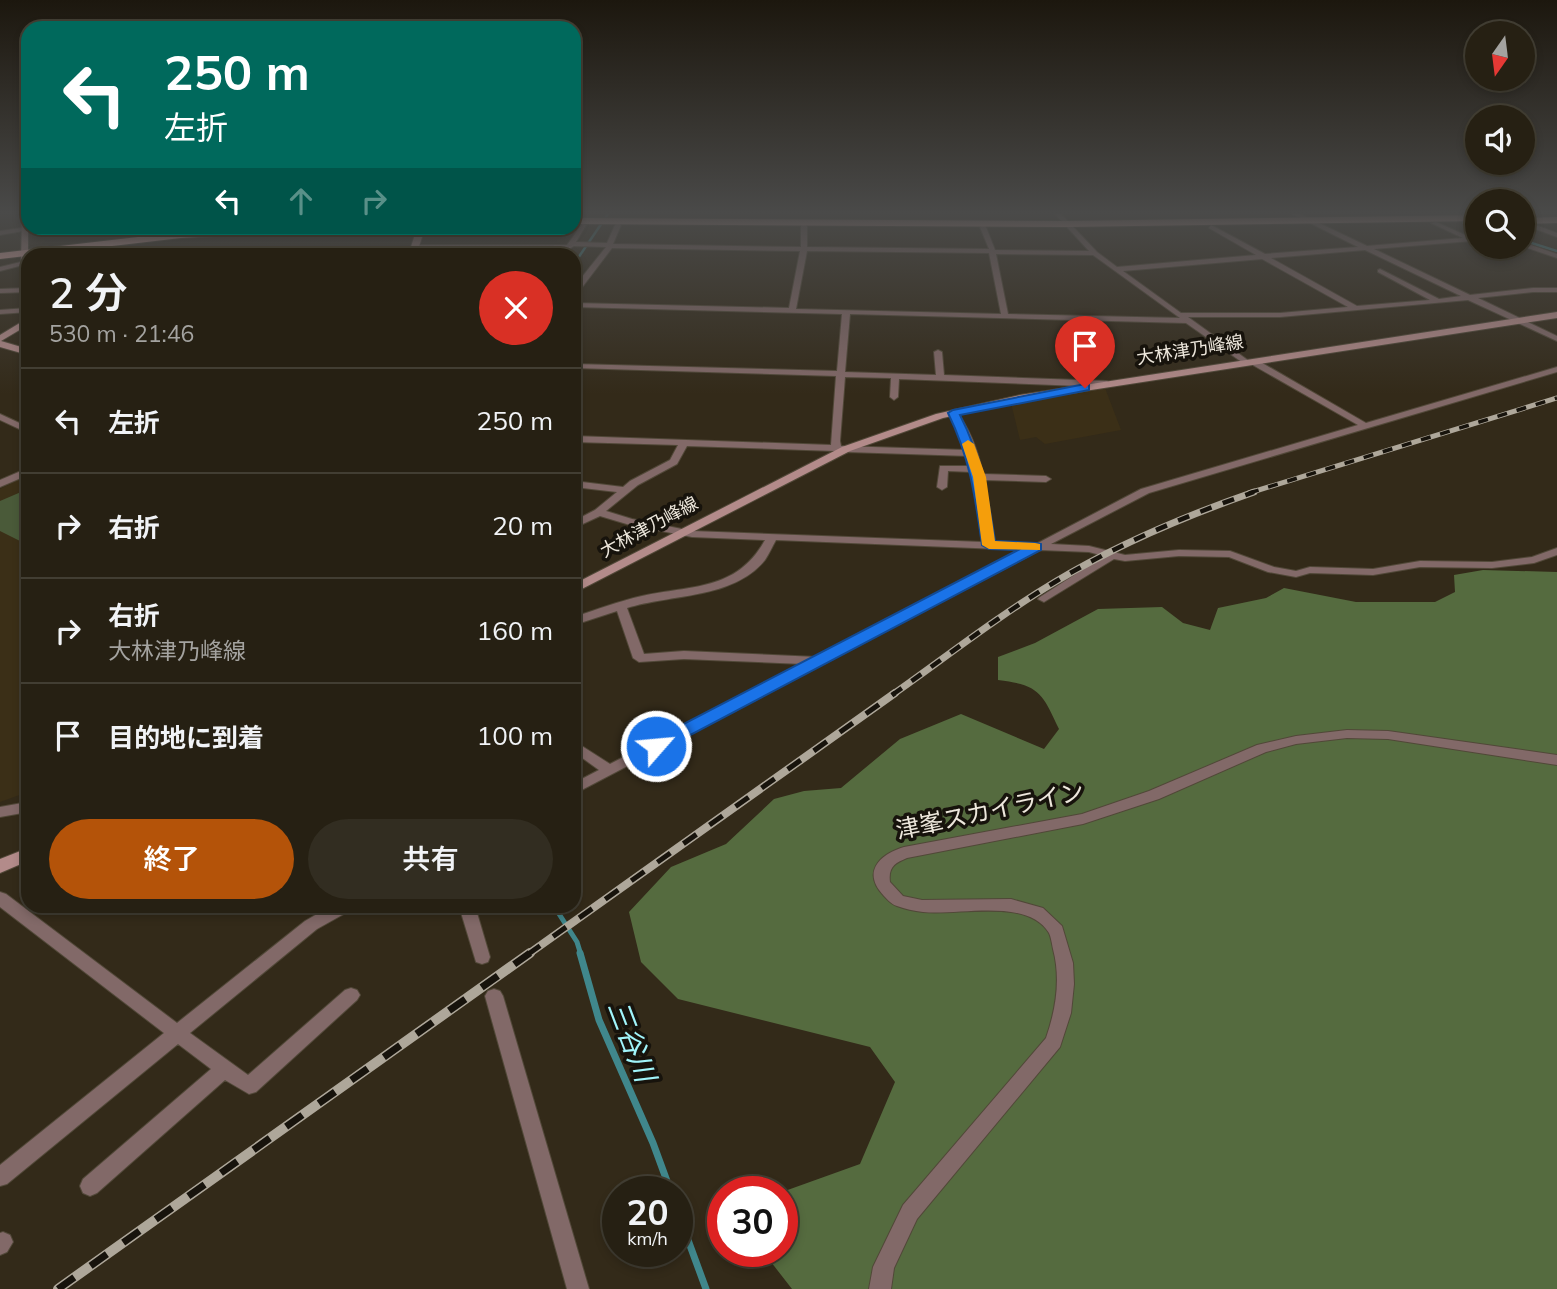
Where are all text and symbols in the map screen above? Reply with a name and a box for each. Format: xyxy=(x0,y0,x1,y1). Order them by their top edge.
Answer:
north arrow xyxy=(1465,21,1535,91)
map controls xyxy=(1465,21,1535,259)
text: 250 m xyxy=(164,41,310,102)
icon: left xyxy=(49,49,140,140)
button: sound xyxy=(1465,105,1535,175)
text: 左折 xyxy=(164,107,228,147)
icon: left xyxy=(209,182,247,220)
icon: ahead xyxy=(282,182,320,220)
icon: right xyxy=(355,182,393,220)
button: search xyxy=(1465,189,1535,259)
text: 2 分 xyxy=(49,266,127,319)
button: close xyxy=(479,271,553,345)
pin xyxy=(1055,316,1115,388)
text: 530 m · 21:46 xyxy=(49,319,194,348)
icon: arrive xyxy=(1066,327,1104,365)
street label: 大林津乃峰線 xyxy=(1135,330,1245,369)
icon: left xyxy=(49,402,87,440)
text: 250 m xyxy=(477,404,553,437)
text: 左折 xyxy=(108,406,160,439)
street label: 大林津乃峰線 xyxy=(596,491,702,562)
icon: right xyxy=(49,507,87,545)
text: 20 m xyxy=(492,509,553,542)
text: 右折 xyxy=(108,511,160,544)
text: 右折 xyxy=(108,599,160,632)
icon: right xyxy=(49,612,87,650)
text: 160 m xyxy=(477,614,553,647)
text: 大林津乃峰線 xyxy=(108,636,246,665)
position arrow xyxy=(619,709,693,783)
icon: arrive xyxy=(49,717,87,755)
text: 100 m xyxy=(477,719,553,752)
text: 目的地に到着 xyxy=(108,721,264,754)
street label: 津峯スカイライン xyxy=(893,775,1087,845)
button: 終了 xyxy=(49,819,294,899)
button: 共有 xyxy=(308,819,553,899)
water label: 三谷川 xyxy=(601,995,665,1089)
speed limit sign: 30 xyxy=(707,1176,798,1267)
text: 20 xyxy=(626,1190,669,1234)
text: km/h xyxy=(627,1227,668,1250)

